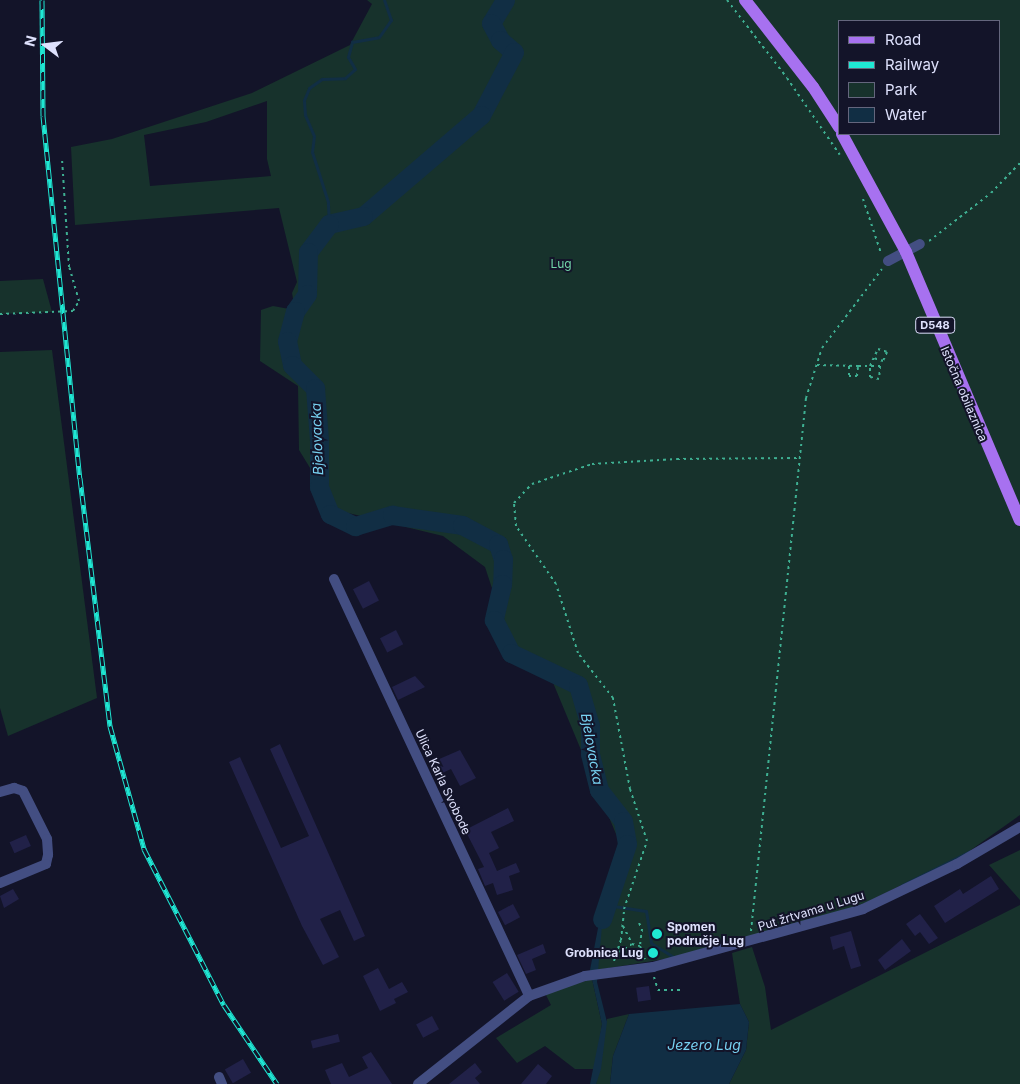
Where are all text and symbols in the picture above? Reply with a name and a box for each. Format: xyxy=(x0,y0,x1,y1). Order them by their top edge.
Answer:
north arrow xyxy=(20,20,70,70)
legend xyxy=(838,20,1000,135)
text: Road xyxy=(885,30,921,49)
text: N xyxy=(20,34,40,48)
text: Railway xyxy=(885,55,939,74)
text: Park xyxy=(885,80,917,99)
text: Water xyxy=(885,105,927,124)
park label: Lug xyxy=(550,257,572,271)
road number: D548 xyxy=(915,316,955,334)
street label: Istočna obilaznica xyxy=(937,344,991,444)
water label: Bjelovacka xyxy=(307,403,327,475)
water label: Bjelovacka xyxy=(577,712,607,786)
street label: Ulica Karla Svobode xyxy=(412,727,474,837)
street label: Put žrtvama u Lugu xyxy=(756,888,866,934)
place label: Spomen područje Lug xyxy=(667,920,744,948)
marker: Spomen područje Lug xyxy=(651,928,663,940)
place label: Grobnica Lug xyxy=(565,946,643,960)
marker: Grobnica Lug xyxy=(647,947,659,959)
water label: Jezero Lug xyxy=(667,1037,741,1053)

